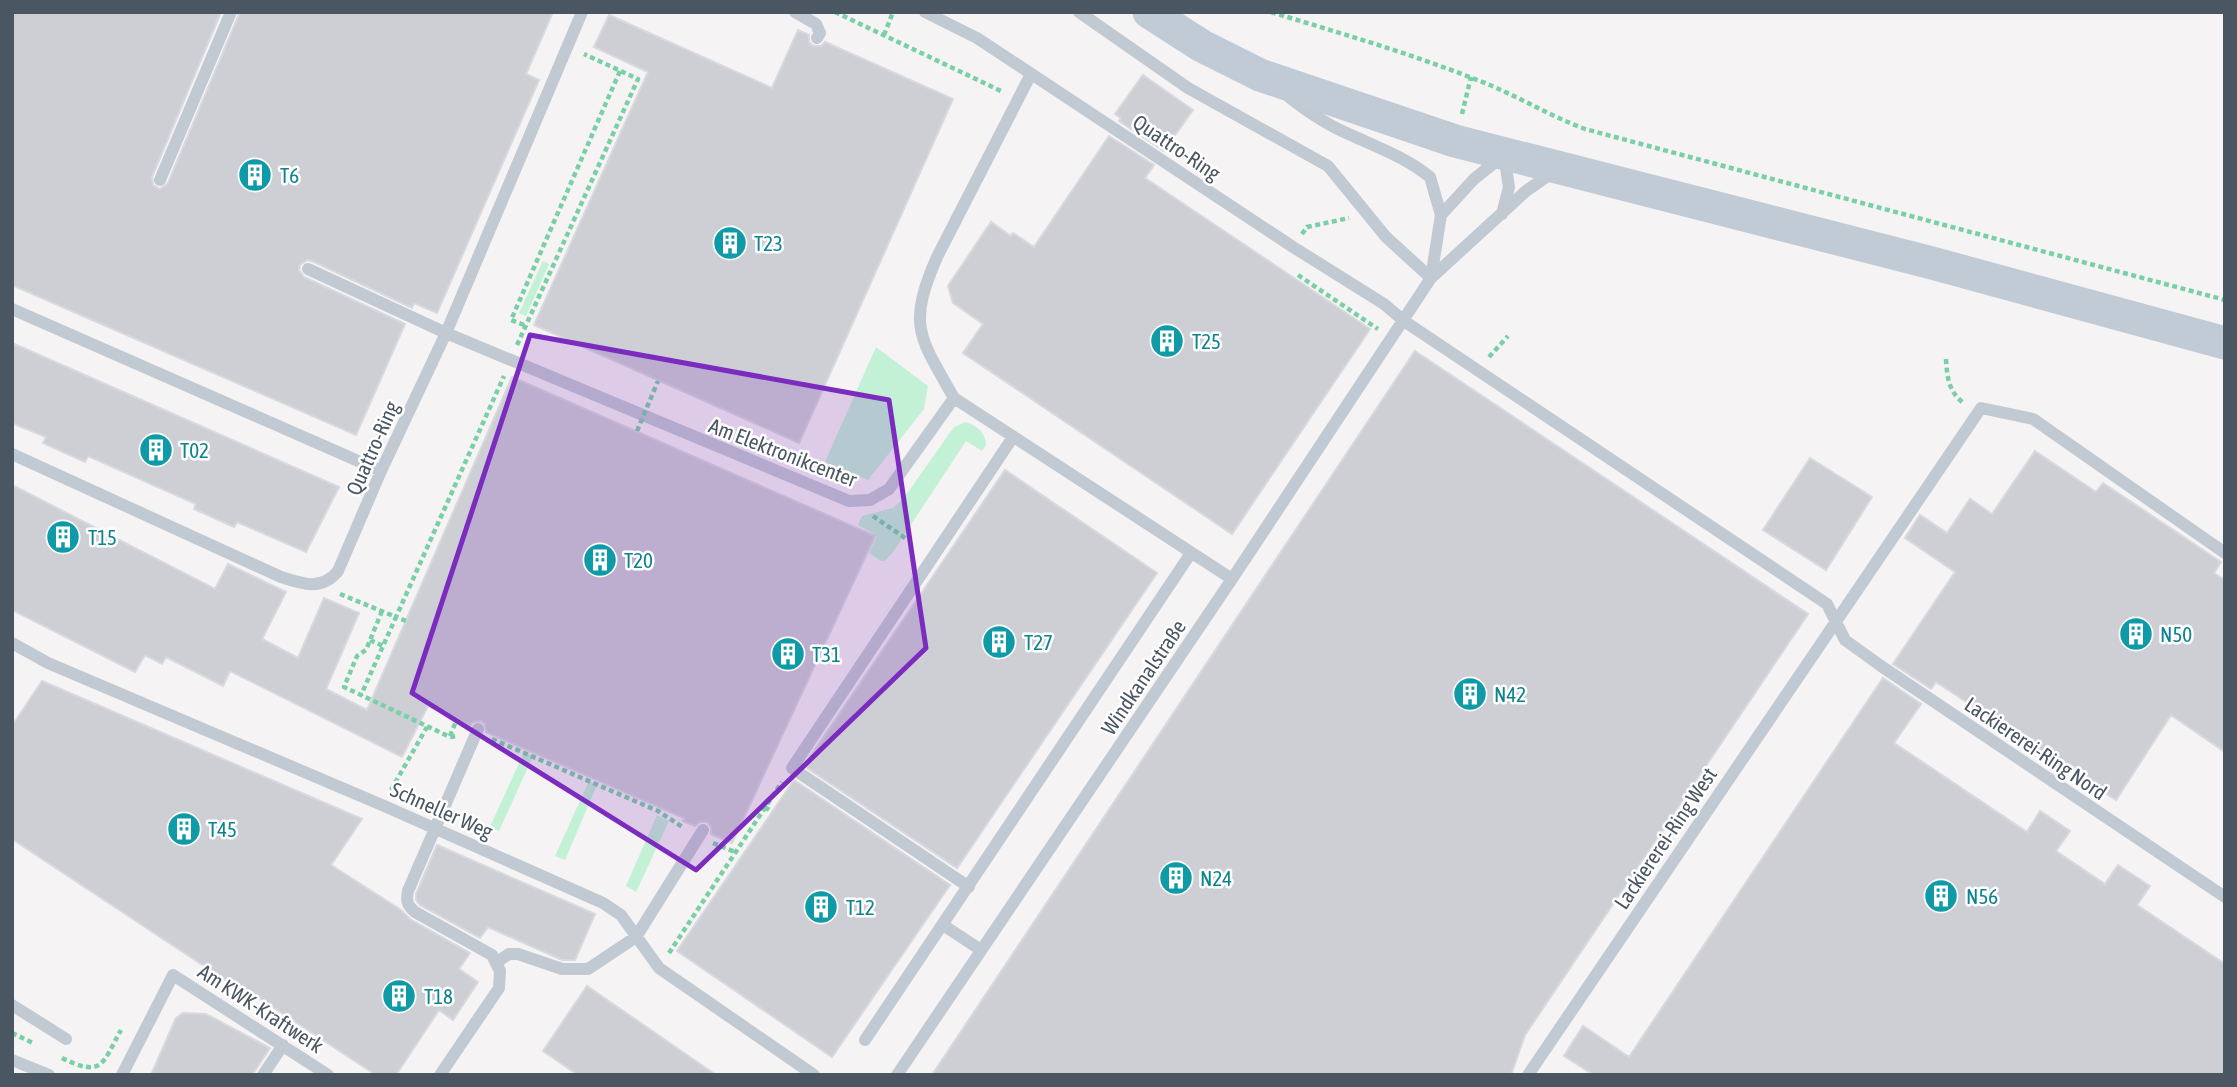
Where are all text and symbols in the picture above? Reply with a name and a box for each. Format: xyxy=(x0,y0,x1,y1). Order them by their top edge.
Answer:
street label: Quattro-Ring xyxy=(1129,109,1225,185)
building icon: T6 xyxy=(236,156,274,194)
place label: T6 xyxy=(280,163,299,187)
building icon: T23 xyxy=(711,224,749,262)
place label: T23 xyxy=(754,231,783,255)
building icon: T25 xyxy=(1148,322,1186,360)
place label: T25 xyxy=(1192,329,1221,353)
street label: Quattro-Ring xyxy=(341,397,403,499)
street label: Am Elektronikcenter xyxy=(706,413,861,492)
building icon: T02 xyxy=(137,431,175,469)
place label: T02 xyxy=(180,438,209,462)
building icon: T15 xyxy=(44,518,82,556)
place label: T15 xyxy=(88,525,117,549)
building icon: T20 xyxy=(581,541,619,579)
place label: T20 xyxy=(624,548,653,572)
street label: Windkanalstraße xyxy=(1096,615,1190,739)
building icon: N50 xyxy=(2117,615,2155,653)
place label: N50 xyxy=(2160,622,2192,646)
building icon: T27 xyxy=(980,623,1018,661)
place label: T27 xyxy=(1024,630,1053,654)
building icon: T31 xyxy=(769,635,807,673)
place label: T31 xyxy=(812,642,841,666)
building icon: N42 xyxy=(1451,675,1489,713)
place label: N42 xyxy=(1494,682,1526,706)
street label: Lackiererei-Ring Nord xyxy=(1960,692,2112,804)
street label: Lackiererei-Ring West xyxy=(1609,763,1721,913)
street label: Schneller Weg xyxy=(387,777,497,843)
building icon: T45 xyxy=(165,810,203,848)
place label: T45 xyxy=(208,817,237,841)
building icon: N24 xyxy=(1157,859,1195,897)
place label: N24 xyxy=(1200,866,1232,890)
building icon: N56 xyxy=(1922,877,1960,915)
place label: N56 xyxy=(1966,884,1998,908)
building icon: T12 xyxy=(802,888,840,926)
place label: T12 xyxy=(846,895,875,919)
street label: Am KWK-Kraftwerk xyxy=(194,959,328,1057)
building icon: T18 xyxy=(380,977,418,1015)
place label: T18 xyxy=(424,984,453,1008)

